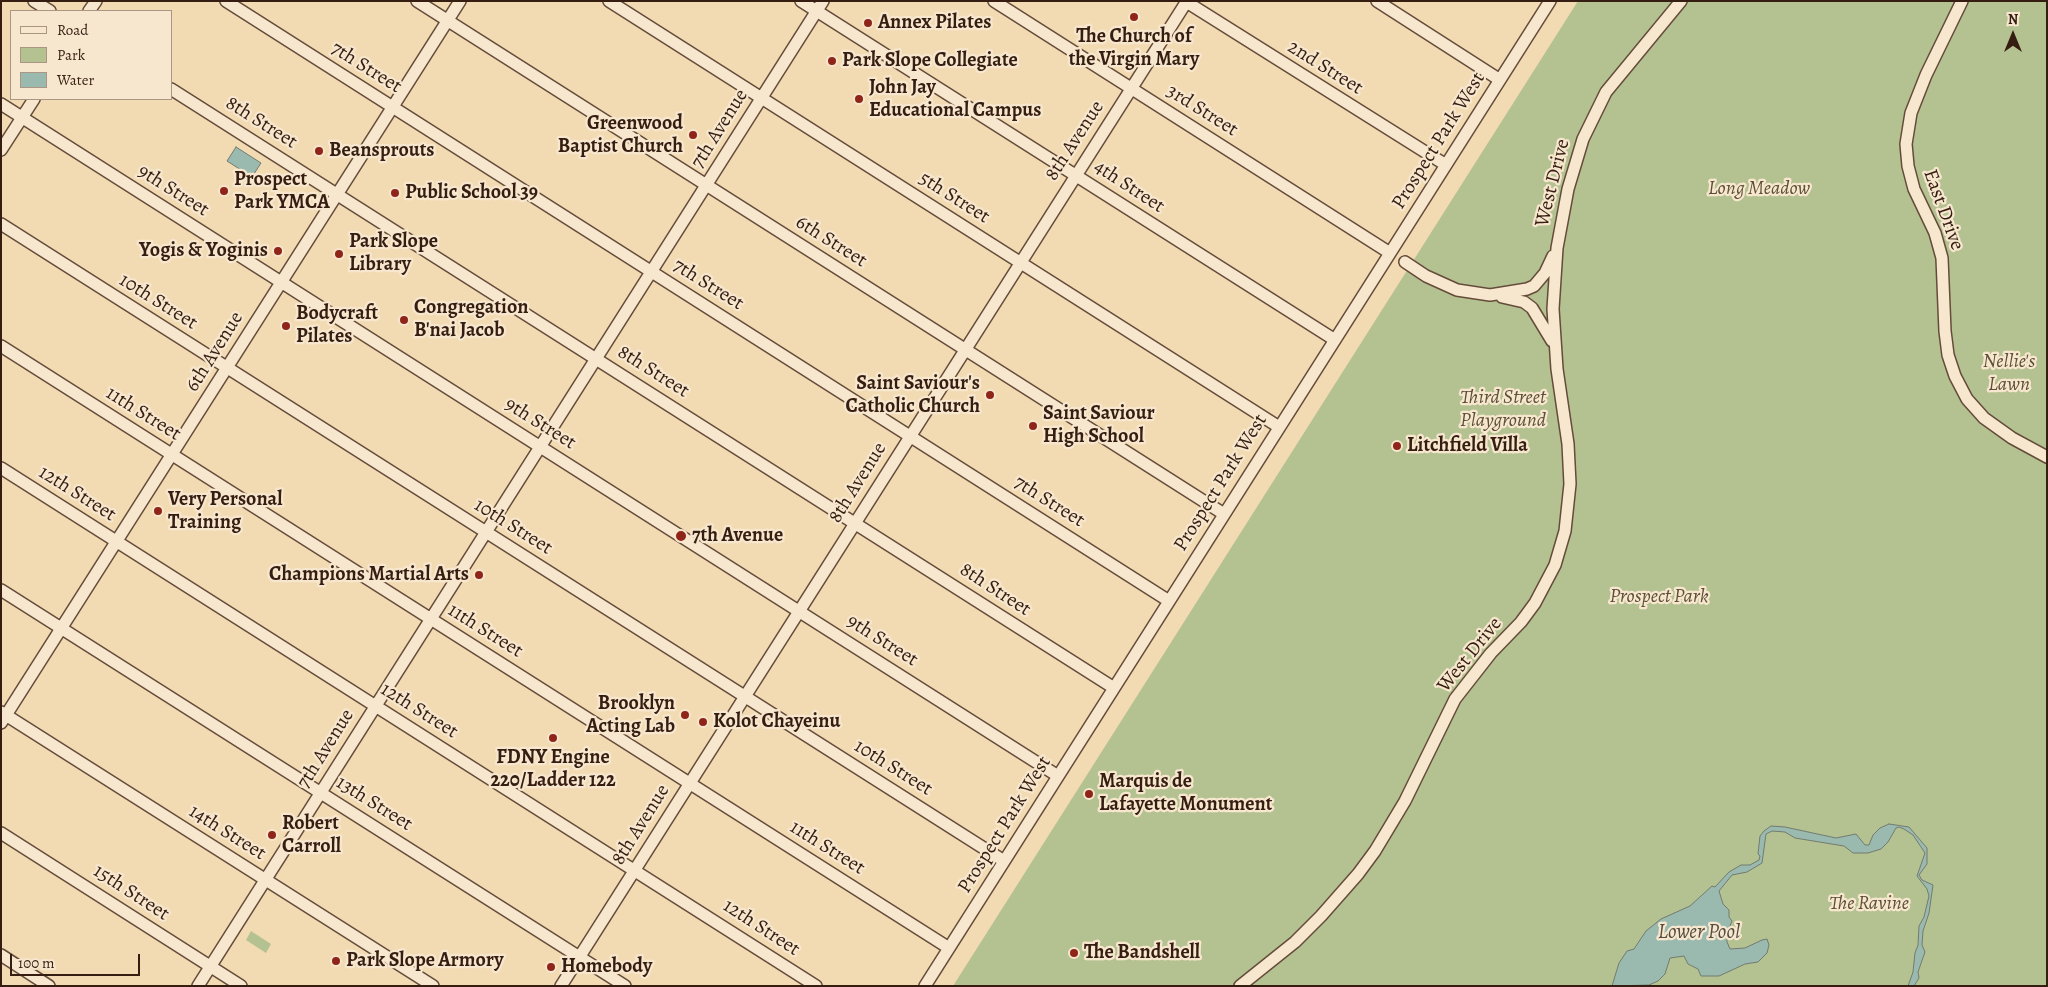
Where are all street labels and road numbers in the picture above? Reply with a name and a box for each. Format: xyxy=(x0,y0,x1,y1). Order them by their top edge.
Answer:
street label: 2nd Street xyxy=(1283,35,1367,101)
street label: 7th Street xyxy=(326,37,406,99)
street label: Prospect Park West xyxy=(1387,68,1491,214)
street label: 3rd Street xyxy=(1162,80,1242,142)
street label: 7th Avenue xyxy=(686,85,754,173)
street label: 8th Street xyxy=(221,92,301,154)
street label: 8th Avenue xyxy=(1040,97,1110,185)
street label: West Drive xyxy=(1531,137,1575,229)
street label: 4th Street xyxy=(1089,155,1169,219)
street label: 9th Street xyxy=(133,160,213,222)
street label: East Drive xyxy=(1917,166,1969,254)
street label: 5th Street xyxy=(914,167,994,229)
street label: 6th Street xyxy=(791,211,871,273)
street label: 7th Street xyxy=(668,254,748,316)
street label: 10th Street xyxy=(114,269,202,335)
street label: 6th Avenue xyxy=(181,307,249,397)
street label: 8th Street xyxy=(613,341,693,403)
street label: 11th Street xyxy=(101,382,185,446)
street label: 9th Street xyxy=(500,393,580,455)
street label: Prospect Park West xyxy=(1169,410,1273,556)
street label: 8th Avenue xyxy=(824,438,892,528)
street label: 12th Street xyxy=(34,461,120,527)
street label: 7th Street xyxy=(1009,471,1089,533)
street label: 10th Street xyxy=(469,494,557,560)
street label: 8th Street xyxy=(955,558,1035,622)
street label: 11th Street xyxy=(443,599,527,663)
street label: 9th Street xyxy=(842,610,922,672)
street label: West Drive xyxy=(1432,613,1508,697)
street label: 12th Street xyxy=(376,678,462,744)
street label: 7th Avenue xyxy=(292,705,360,793)
street label: 10th Street xyxy=(849,735,937,801)
street label: Prospect Park West xyxy=(953,752,1057,898)
street label: 13th Street xyxy=(331,771,417,837)
street label: 8th Avenue xyxy=(607,780,675,870)
street label: 14th Street xyxy=(184,800,270,866)
street label: 11th Street xyxy=(785,816,869,880)
street label: 15th Street xyxy=(88,860,174,926)
street label: 12th Street xyxy=(718,894,804,962)

